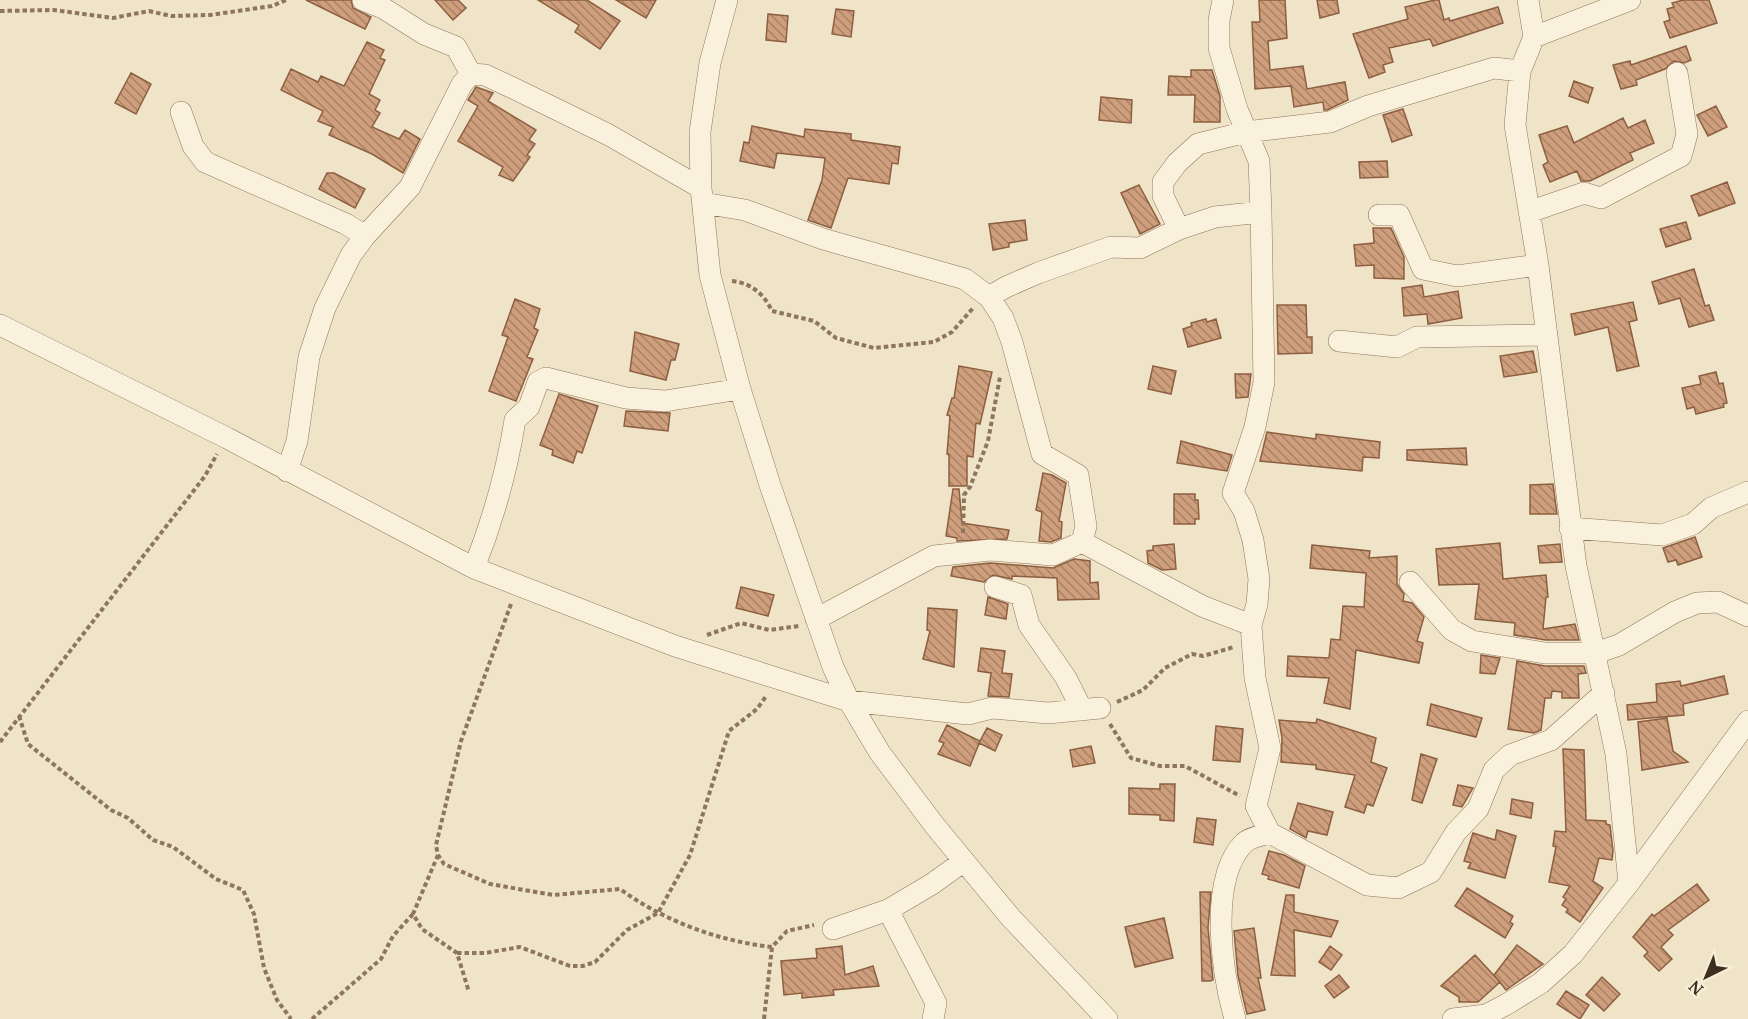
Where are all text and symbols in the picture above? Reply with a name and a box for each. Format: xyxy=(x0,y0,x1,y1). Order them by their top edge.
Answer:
north arrow xyxy=(1676,947,1736,1007)
text: N xyxy=(1683,975,1708,1000)

